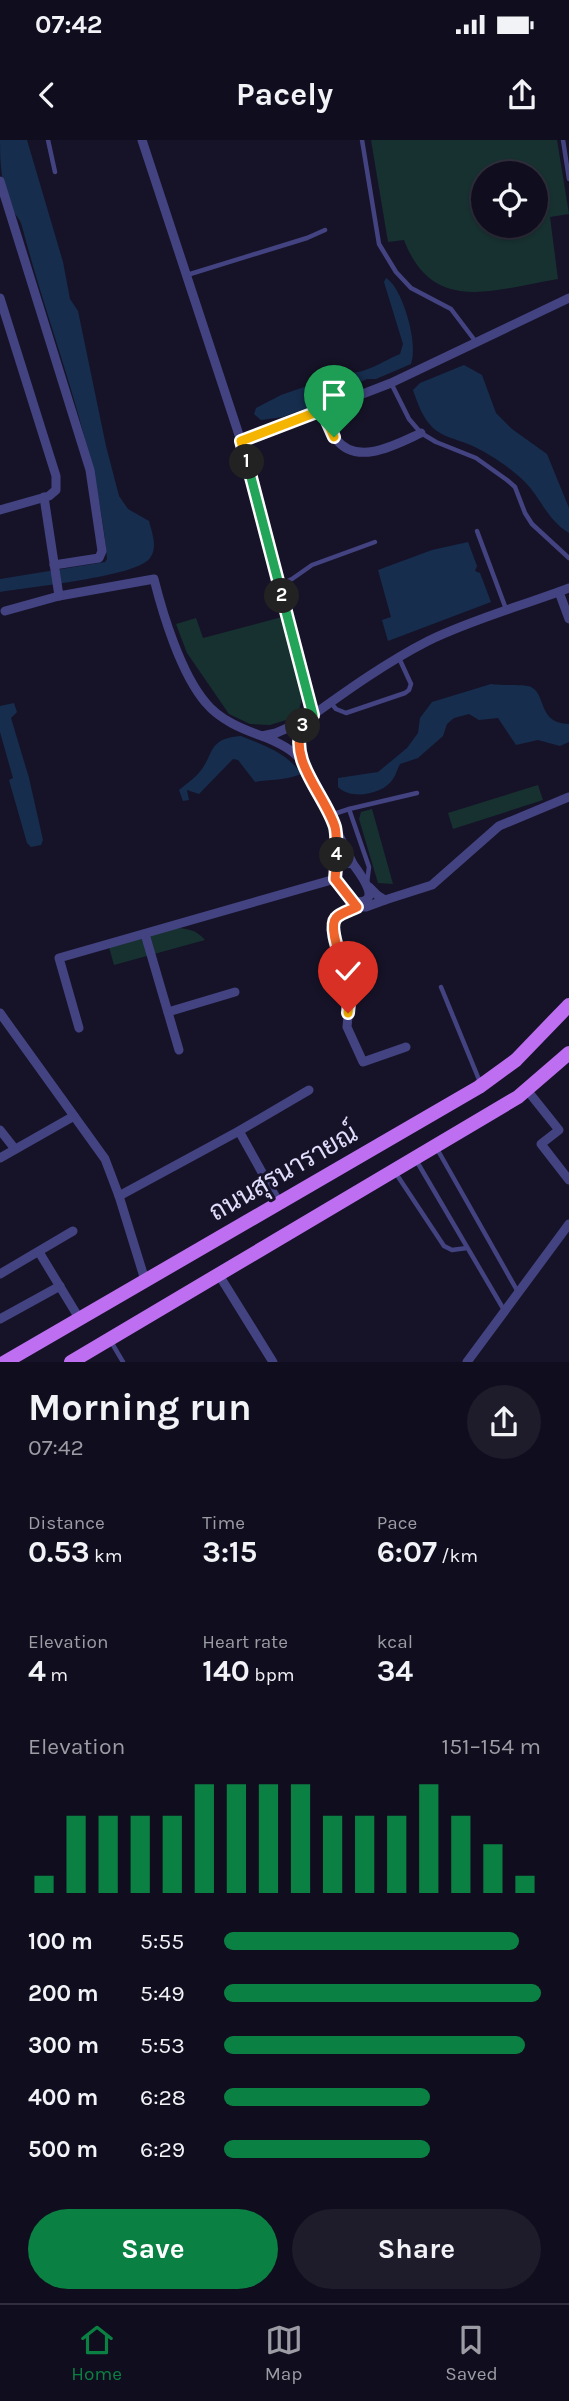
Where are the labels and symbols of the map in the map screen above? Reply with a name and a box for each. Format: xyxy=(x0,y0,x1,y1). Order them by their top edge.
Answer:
pin xyxy=(304,365,364,437)
pin: 1 xyxy=(230,444,264,480)
pin: 2 xyxy=(264,578,300,614)
pin: 3 xyxy=(286,708,320,744)
pin: 4 xyxy=(320,838,354,872)
pin xyxy=(318,941,378,1013)
street label: ถนนสุรนารายณ์ xyxy=(202,1116,364,1229)

